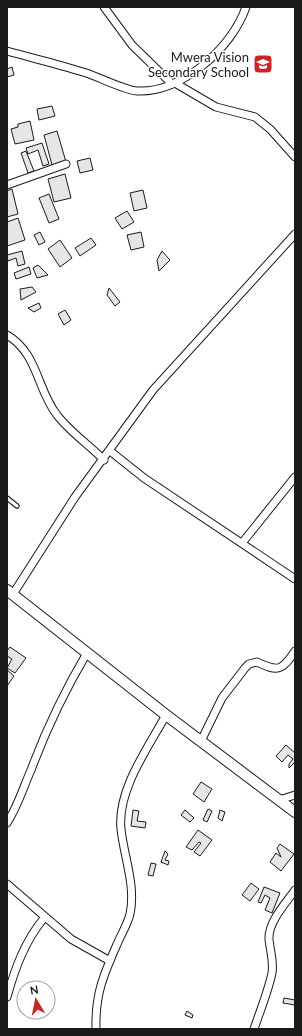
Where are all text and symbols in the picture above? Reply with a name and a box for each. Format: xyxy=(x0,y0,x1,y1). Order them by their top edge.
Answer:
place label: Mwera Vision Secondary School xyxy=(148,49,249,80)
school or university icon: Mwera Vision Secondary School xyxy=(252,53,274,75)
north arrow xyxy=(16,980,56,1020)
text: N xyxy=(29,983,39,997)

